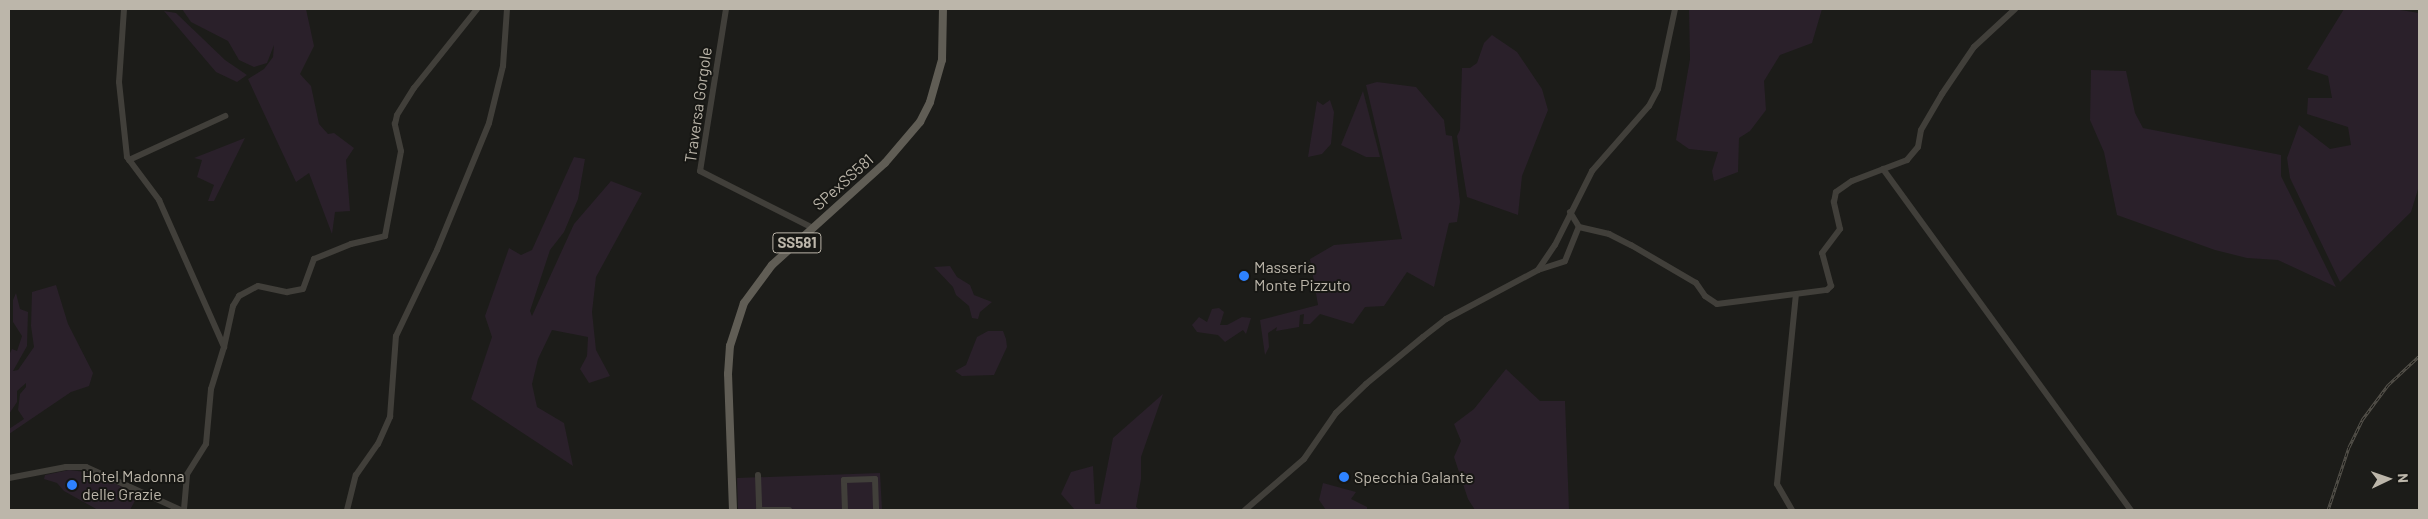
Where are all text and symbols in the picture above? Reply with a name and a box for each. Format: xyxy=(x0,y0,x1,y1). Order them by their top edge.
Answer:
street label: Traversa Gorgole xyxy=(680,46,716,164)
street label: SPexSS581 xyxy=(809,150,877,214)
road number: SS581 xyxy=(772,230,822,256)
place label: Masseria Monte Pizzuto xyxy=(1254,257,1351,295)
marker: Masseria Monte Pizzuto xyxy=(1238,270,1250,282)
north arrow xyxy=(2363,454,2413,504)
place label: Hotel Madonna delle Grazie xyxy=(82,466,185,504)
place label: Specchia Galante xyxy=(1354,467,1474,487)
marker: Specchia Galante xyxy=(1338,471,1350,483)
text: N xyxy=(2395,473,2412,483)
marker: Hotel Madonna delle Grazie xyxy=(66,479,78,491)

